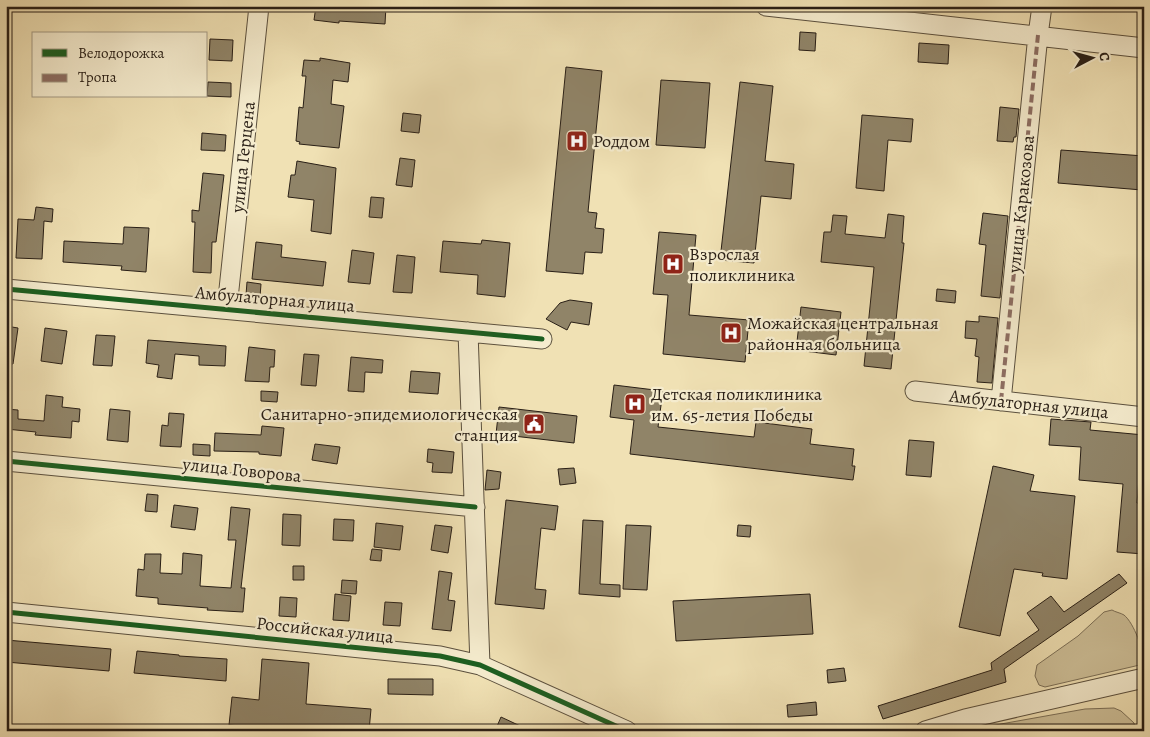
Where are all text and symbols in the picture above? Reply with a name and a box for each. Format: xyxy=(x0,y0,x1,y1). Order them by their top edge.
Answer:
legend xyxy=(32,32,208,98)
north arrow xyxy=(1068,32,1118,82)
text: Велодорожка xyxy=(78,43,165,63)
text: С xyxy=(1095,51,1114,62)
text: Тропа xyxy=(78,67,117,87)
street label: улица Герцена xyxy=(225,99,261,215)
hospital icon: Роддом xyxy=(565,129,589,153)
place label: Роддом xyxy=(593,129,650,153)
street label: улица Каракозова xyxy=(1002,133,1040,275)
place label: Взрослая поликлиника xyxy=(689,242,796,287)
hospital icon: Взрослая поликлиника xyxy=(661,252,685,276)
street label: Амбулаторная улица xyxy=(193,280,357,318)
place label: Можайская центральная районная больница xyxy=(747,311,939,356)
hospital icon: Можайская центральная районная больница xyxy=(719,321,743,345)
place label: Детская поликлиника им. 65-летия Победы xyxy=(651,382,823,427)
street label: Амбулаторная улица xyxy=(947,384,1111,424)
hospital icon: Детская поликлиника им. 65-летия Победы xyxy=(623,392,647,416)
place label: Санитарно-эпидемиологическая станция xyxy=(261,402,518,447)
public building icon: Санитарно-эпидемиологическая станция xyxy=(522,412,546,436)
street label: улица Говорова xyxy=(180,452,303,488)
street label: Российская улица xyxy=(255,611,396,649)

